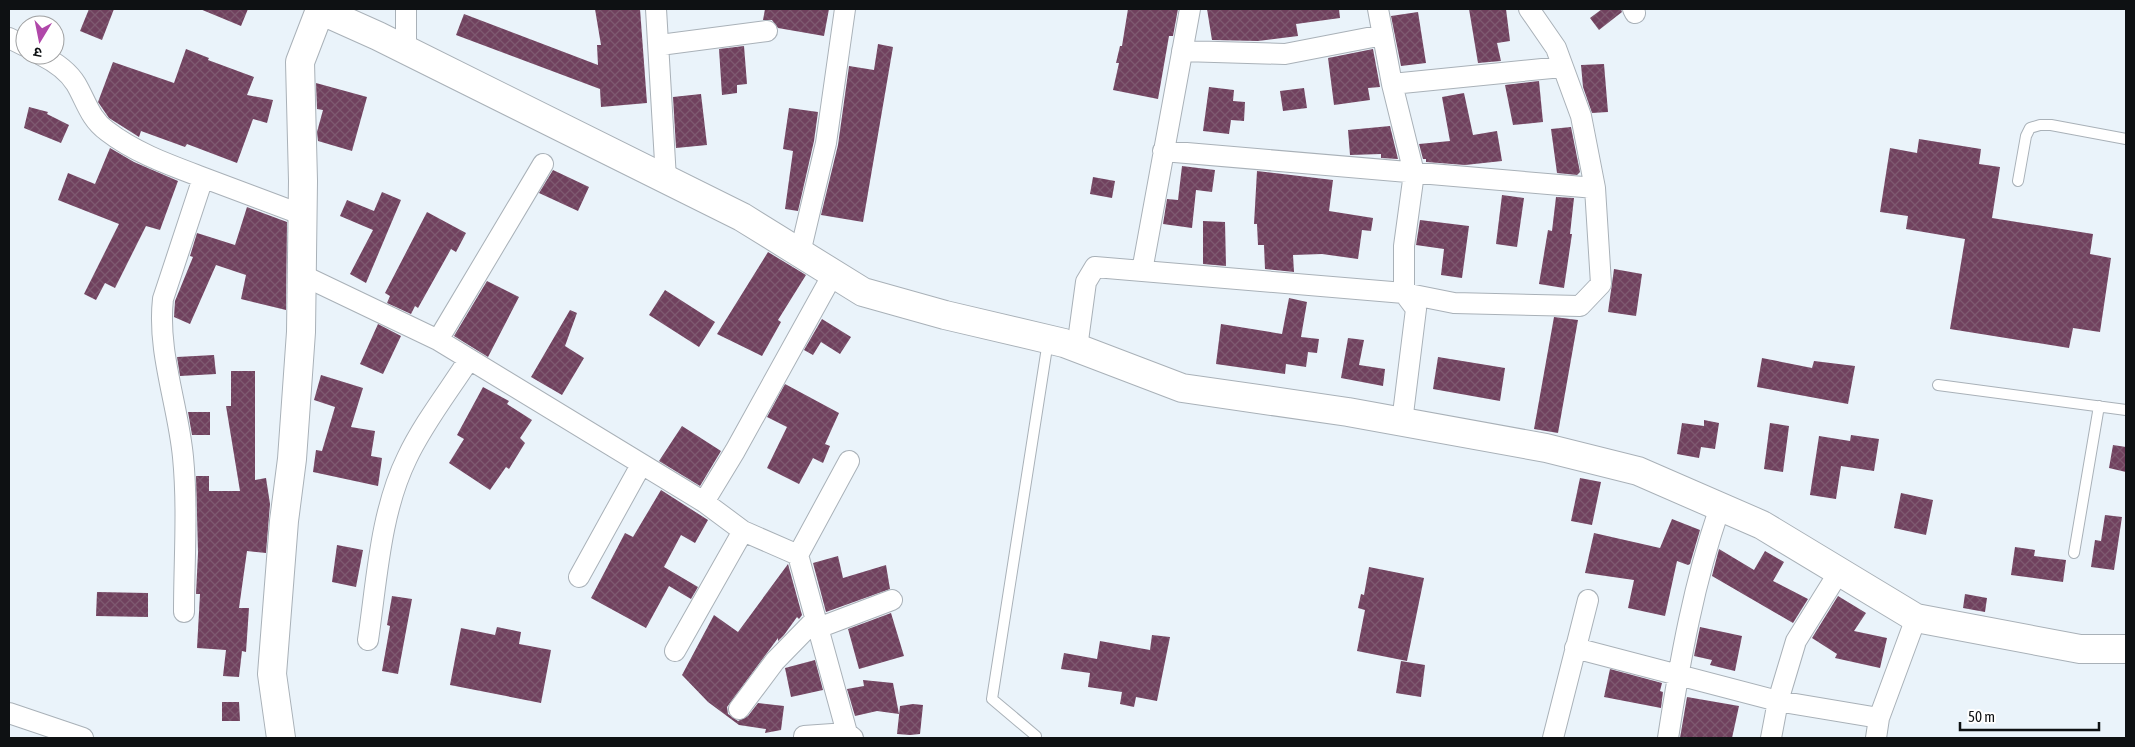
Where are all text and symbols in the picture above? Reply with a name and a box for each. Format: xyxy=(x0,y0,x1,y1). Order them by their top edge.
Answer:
north arrow xyxy=(15,15,65,65)
text: उ xyxy=(32,44,43,61)
scale bar xyxy=(1960,700,2099,732)
text: 50 m xyxy=(1968,708,1995,725)

